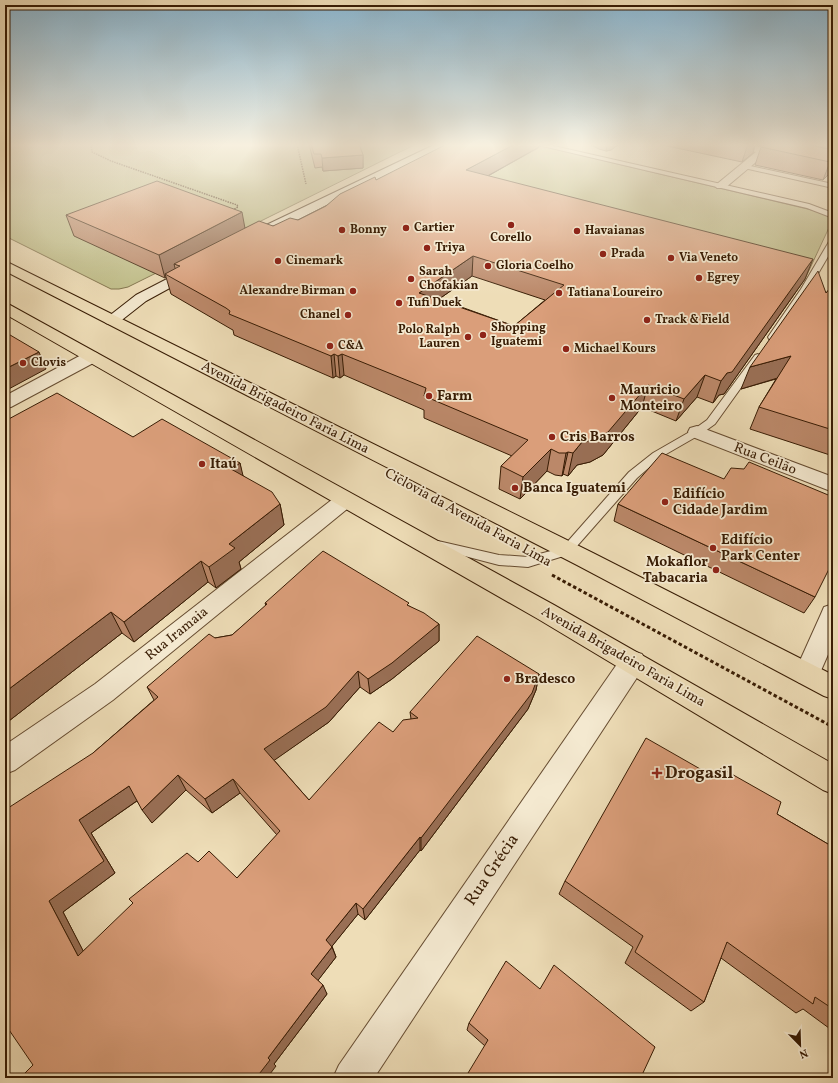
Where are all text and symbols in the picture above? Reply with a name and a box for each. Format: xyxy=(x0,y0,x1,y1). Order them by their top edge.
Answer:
place label: Cartier xyxy=(414,220,455,236)
marker: Corello xyxy=(506,220,516,230)
place label: Bonny xyxy=(350,222,387,238)
marker: Cartier xyxy=(401,223,411,233)
place label: Havaianas xyxy=(585,223,645,239)
marker: Bonny xyxy=(337,225,347,235)
marker: Havaianas xyxy=(572,226,582,236)
place label: Corello xyxy=(490,230,532,246)
place label: Triya xyxy=(435,240,466,256)
marker: Triya xyxy=(422,243,432,253)
place label: Prada xyxy=(611,246,645,262)
marker: Prada xyxy=(598,249,608,259)
place label: Via Veneto xyxy=(679,250,738,266)
place label: Cinemark xyxy=(286,253,344,269)
marker: Via Veneto xyxy=(666,253,676,263)
marker: Cinemark xyxy=(273,256,283,266)
place label: Gloria Coelho xyxy=(496,258,574,274)
marker: Gloria Coelho xyxy=(483,261,493,271)
place label: Sarah Chofakian xyxy=(419,264,479,294)
place label: Egrey xyxy=(707,270,740,286)
marker: Egrey xyxy=(694,273,704,283)
marker: Sarah Chofakian xyxy=(406,274,416,284)
place label: Alexandre Birman xyxy=(240,283,345,299)
place label: Tatiana Loureiro xyxy=(567,285,663,301)
marker: Alexandre Birman xyxy=(348,286,358,296)
marker: Tatiana Loureiro xyxy=(554,288,564,298)
place label: Tufi Duek xyxy=(407,295,463,311)
marker: Tufi Duek xyxy=(394,298,404,308)
place label: Chanel xyxy=(300,307,340,323)
marker: Chanel xyxy=(343,310,353,320)
place label: Track & Field xyxy=(655,312,730,328)
marker: Track & Field xyxy=(642,315,652,325)
place label: Shopping Iguatemi xyxy=(491,320,546,350)
place label: Polo Ralph Lauren xyxy=(398,322,460,352)
marker: Shopping Iguatemi xyxy=(478,330,488,340)
marker: Polo Ralph Lauren xyxy=(463,332,473,342)
place label: C&A xyxy=(338,338,364,354)
marker: C&A xyxy=(325,341,335,351)
place label: Michael Kours xyxy=(574,341,656,357)
marker: Michael Kours xyxy=(561,344,571,354)
place label: Clovis xyxy=(31,355,66,371)
street label: Avenida Brigadeiro Faria Lima xyxy=(198,357,372,459)
marker: Clovis xyxy=(18,358,28,368)
place label: Mauricio Monteiro xyxy=(620,381,682,416)
place label: Farm xyxy=(437,387,473,406)
marker: Farm xyxy=(424,391,434,401)
marker: Mauricio Monteiro xyxy=(607,393,617,403)
place label: Cris Barros xyxy=(560,428,635,447)
marker: Cris Barros xyxy=(547,432,557,442)
street label: Rua Ceilão xyxy=(731,438,799,480)
place label: Itaú xyxy=(210,455,237,474)
marker: Itaú xyxy=(197,459,207,469)
street label: Ciclovia da Avenida Faria Lima xyxy=(381,464,555,572)
place label: Banca Iguatemi xyxy=(523,479,626,498)
marker: Banca Iguatemi xyxy=(510,483,520,493)
place label: Edifício Cidade Jardim xyxy=(673,485,768,520)
marker: Edifício Cidade Jardim xyxy=(660,497,670,507)
place label: Edifício Park Center xyxy=(721,531,800,566)
marker: Edifício Park Center xyxy=(708,543,718,553)
place label: Mokaflor Tabacaria xyxy=(643,553,708,588)
marker: Mokaflor Tabacaria xyxy=(711,565,721,575)
street label: Avenida Brigadeiro Faria Lima xyxy=(538,602,708,712)
street label: Rua Iramaia xyxy=(142,603,212,665)
place label: Bradesco xyxy=(515,670,575,689)
marker: Bradesco xyxy=(502,674,512,684)
place label: Drogasil xyxy=(665,762,734,785)
marker: Drogasil xyxy=(652,768,662,778)
street label: Rua Grécia xyxy=(460,830,524,910)
north arrow xyxy=(780,1025,820,1065)
text: N xyxy=(797,1044,810,1061)

